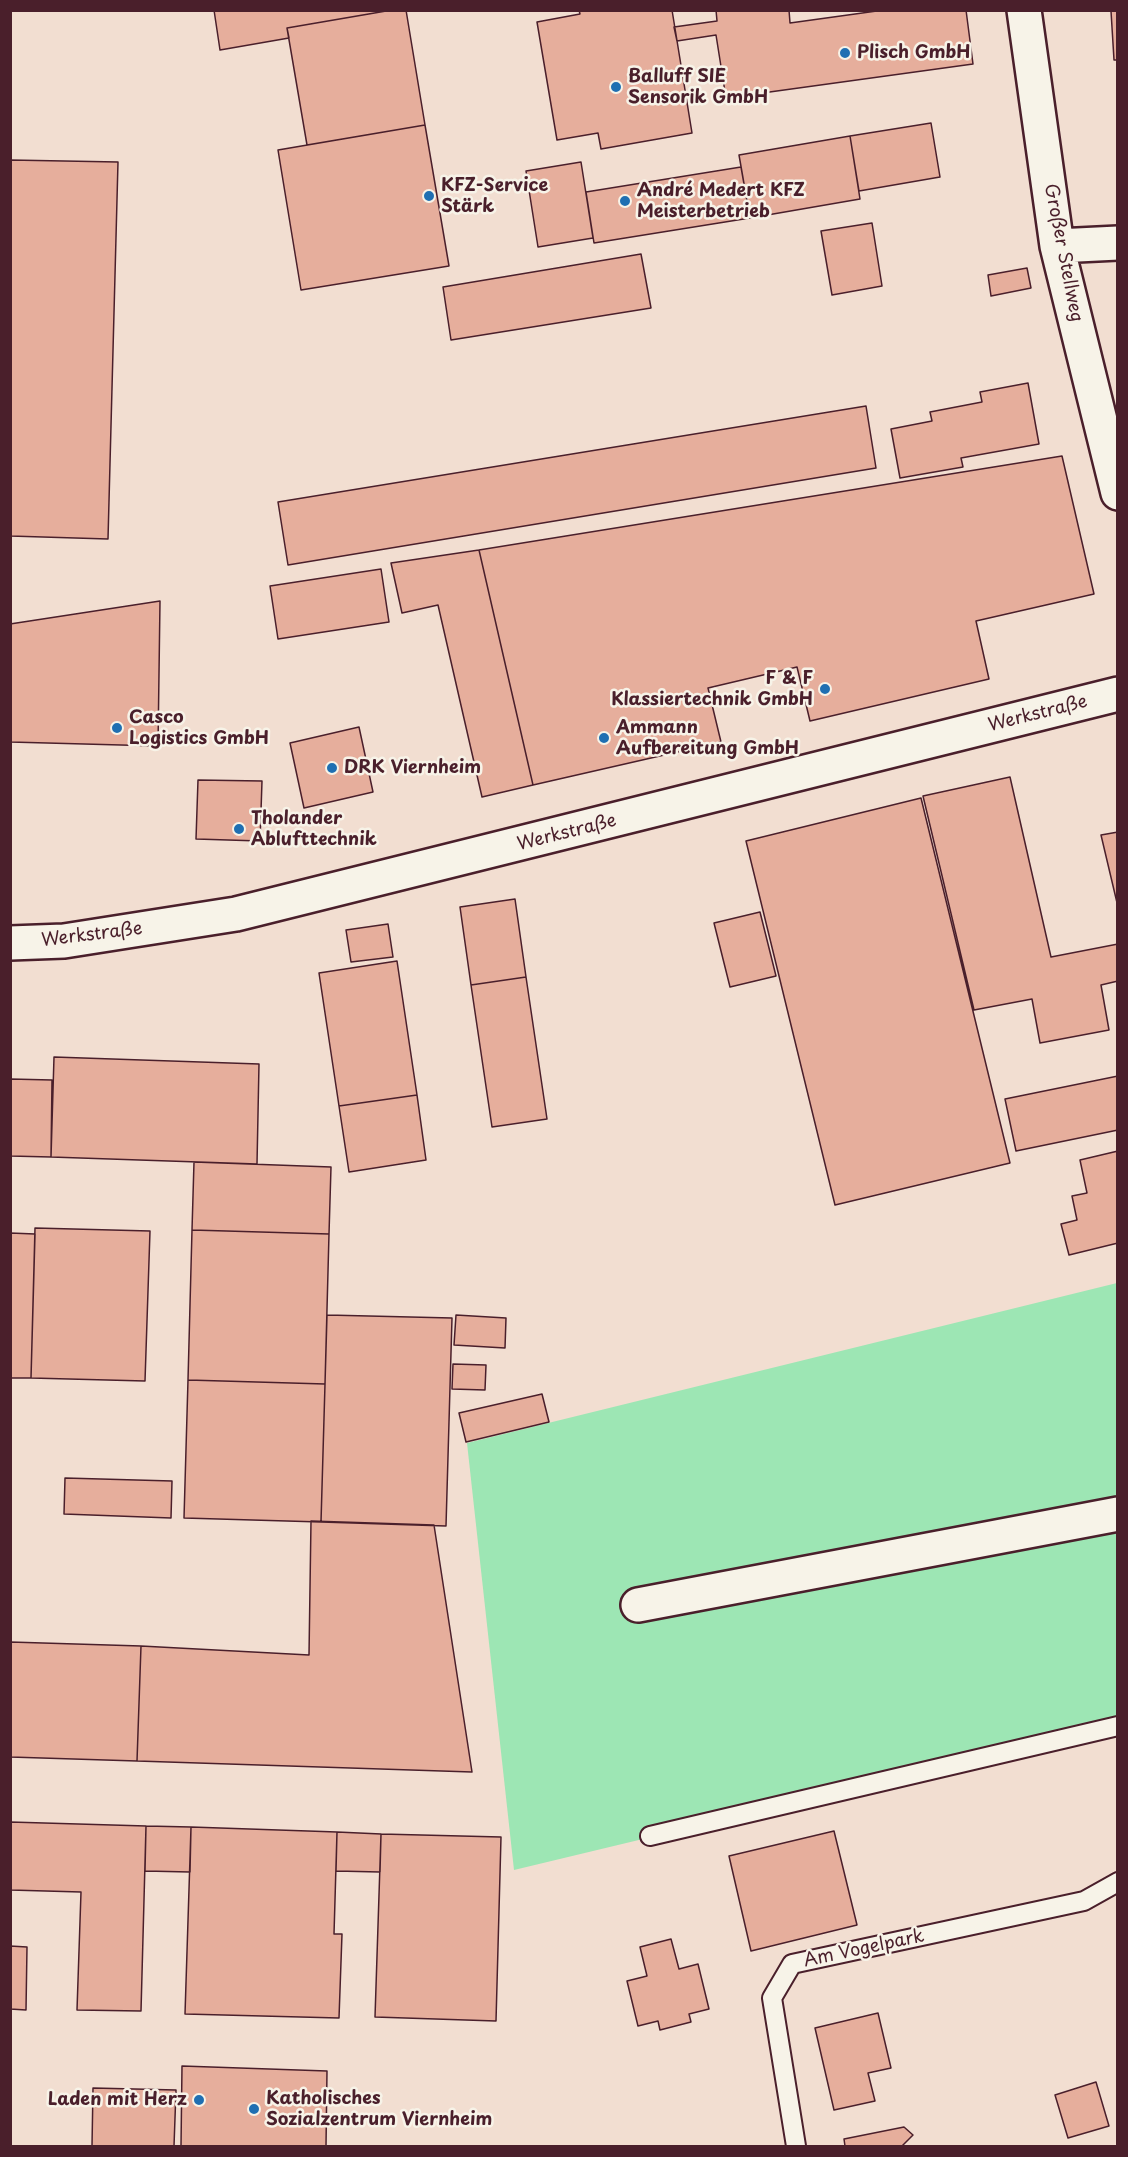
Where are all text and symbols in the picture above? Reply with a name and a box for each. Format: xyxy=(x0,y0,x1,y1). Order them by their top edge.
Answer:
place label: Plisch GmbH xyxy=(857,42,970,64)
marker: Plisch GmbH xyxy=(838,46,852,60)
place label: Balluff SIE Sensorik GmbH xyxy=(628,66,768,109)
marker: Balluff SIE Sensorik GmbH xyxy=(609,80,623,94)
place label: KFZ-Service Stärk xyxy=(441,175,548,218)
place label: André Medert KFZ Meisterbetrieb xyxy=(637,180,805,222)
street label: Großer Stellweg xyxy=(1039,182,1087,324)
marker: KFZ-Service Stärk xyxy=(422,189,436,203)
marker: André Medert KFZ Meisterbetrieb xyxy=(618,194,632,208)
place label: F & F Klassiertechnik GmbH xyxy=(611,668,813,710)
marker: F & F Klassiertechnik GmbH xyxy=(818,682,832,696)
street label: Werkstraße xyxy=(986,691,1090,737)
place label: Casco Logistics GmbH xyxy=(129,707,269,750)
place label: Ammann Aufbereitung GmbH xyxy=(616,717,799,760)
marker: Casco Logistics GmbH xyxy=(110,721,124,735)
marker: Ammann Aufbereitung GmbH xyxy=(597,731,611,745)
place label: DRK Viernheim xyxy=(344,757,481,779)
marker: DRK Viernheim xyxy=(325,761,339,775)
place label: Tholander Ablufttechnik xyxy=(251,808,377,850)
street label: Werkstraße xyxy=(515,810,619,856)
marker: Tholander Ablufttechnik xyxy=(232,822,246,836)
street label: Werkstraße xyxy=(40,918,144,952)
street label: Am Vogelpark xyxy=(802,1926,926,1972)
place label: Katholisches Sozialzentrum Viernheim xyxy=(266,2088,492,2130)
place label: Laden mit Herz xyxy=(48,2089,187,2111)
marker: Laden mit Herz xyxy=(192,2093,206,2107)
marker: Katholisches Sozialzentrum Viernheim xyxy=(247,2102,261,2116)

